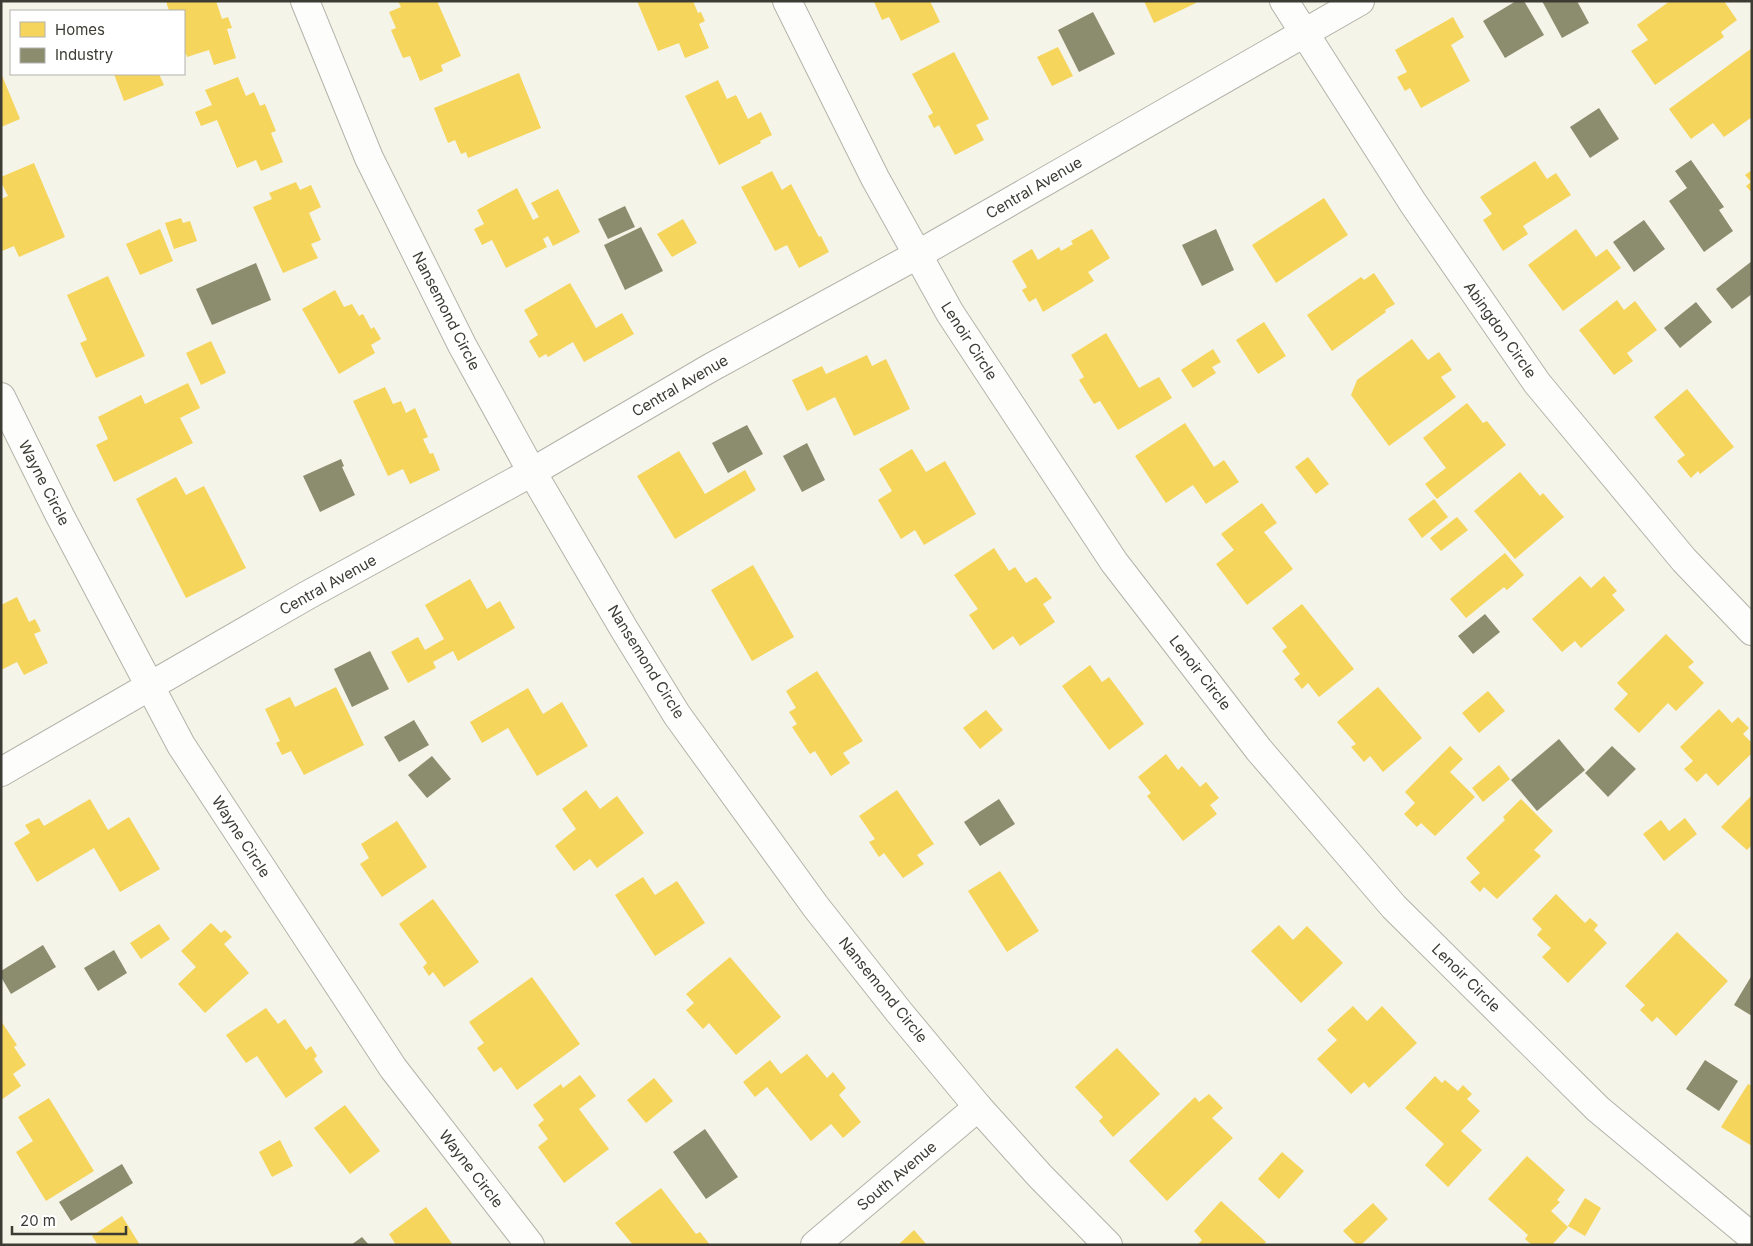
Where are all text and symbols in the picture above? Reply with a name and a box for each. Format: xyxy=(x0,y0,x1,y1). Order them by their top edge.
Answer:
legend xyxy=(10,10,185,75)
text: Homes xyxy=(55,20,105,39)
text: Industry xyxy=(55,45,114,64)
street label: Central Avenue xyxy=(982,152,1085,223)
street label: Nansemond Circle xyxy=(408,248,485,373)
street label: Abingdon Circle xyxy=(1460,278,1541,382)
street label: Lenoir Circle xyxy=(937,298,1002,383)
street label: Central Avenue xyxy=(628,350,731,421)
street label: Wayne Circle xyxy=(15,437,74,529)
street label: Central Avenue xyxy=(276,550,380,619)
street label: Nansemond Circle xyxy=(604,601,689,722)
street label: Lenoir Circle xyxy=(1165,632,1235,714)
street label: Wayne Circle xyxy=(208,792,275,881)
street label: Nansemond Circle xyxy=(835,933,932,1046)
street label: Lenoir Circle xyxy=(1428,939,1505,1016)
street label: Wayne Circle xyxy=(435,1126,508,1211)
street label: South Avenue xyxy=(853,1137,940,1214)
scale bar xyxy=(12,1204,126,1236)
text: 20 m xyxy=(20,1211,56,1230)

